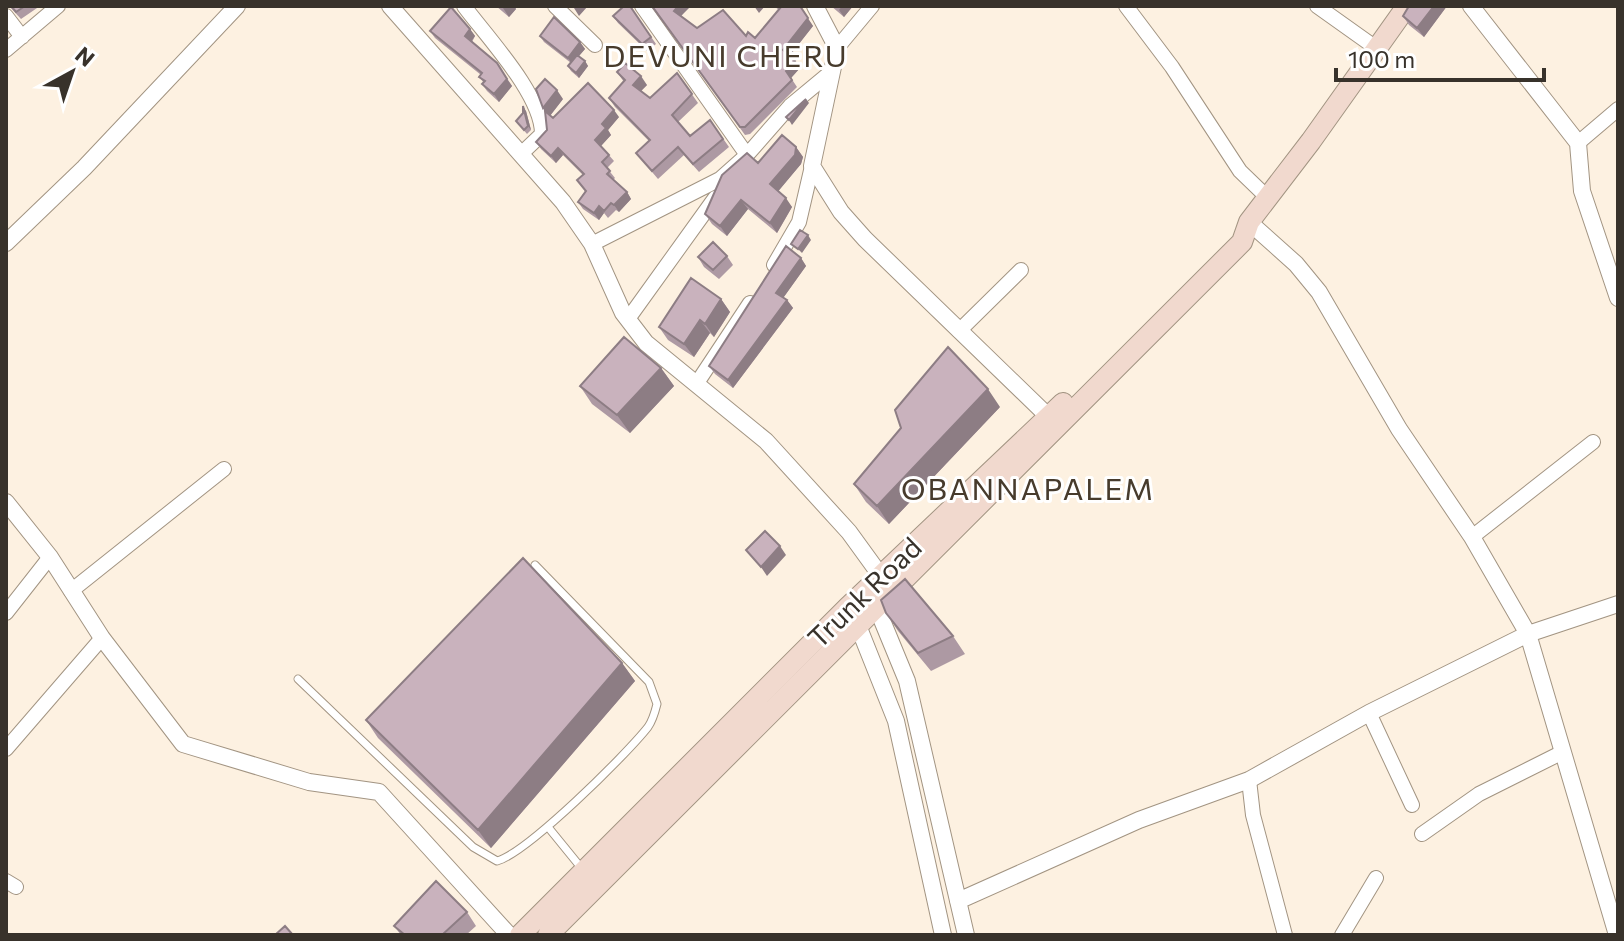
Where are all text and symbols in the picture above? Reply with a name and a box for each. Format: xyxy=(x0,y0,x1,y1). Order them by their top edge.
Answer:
north arrow xyxy=(32,32,112,112)
scale bar xyxy=(1336,32,1544,82)
district label: DEVUNI CHERU xyxy=(603,36,849,73)
text: N xyxy=(70,41,100,72)
text: 100 m xyxy=(1348,44,1415,73)
district label: OBANNAPALEM xyxy=(901,469,1155,506)
street label: Trunk Road xyxy=(800,530,928,654)

